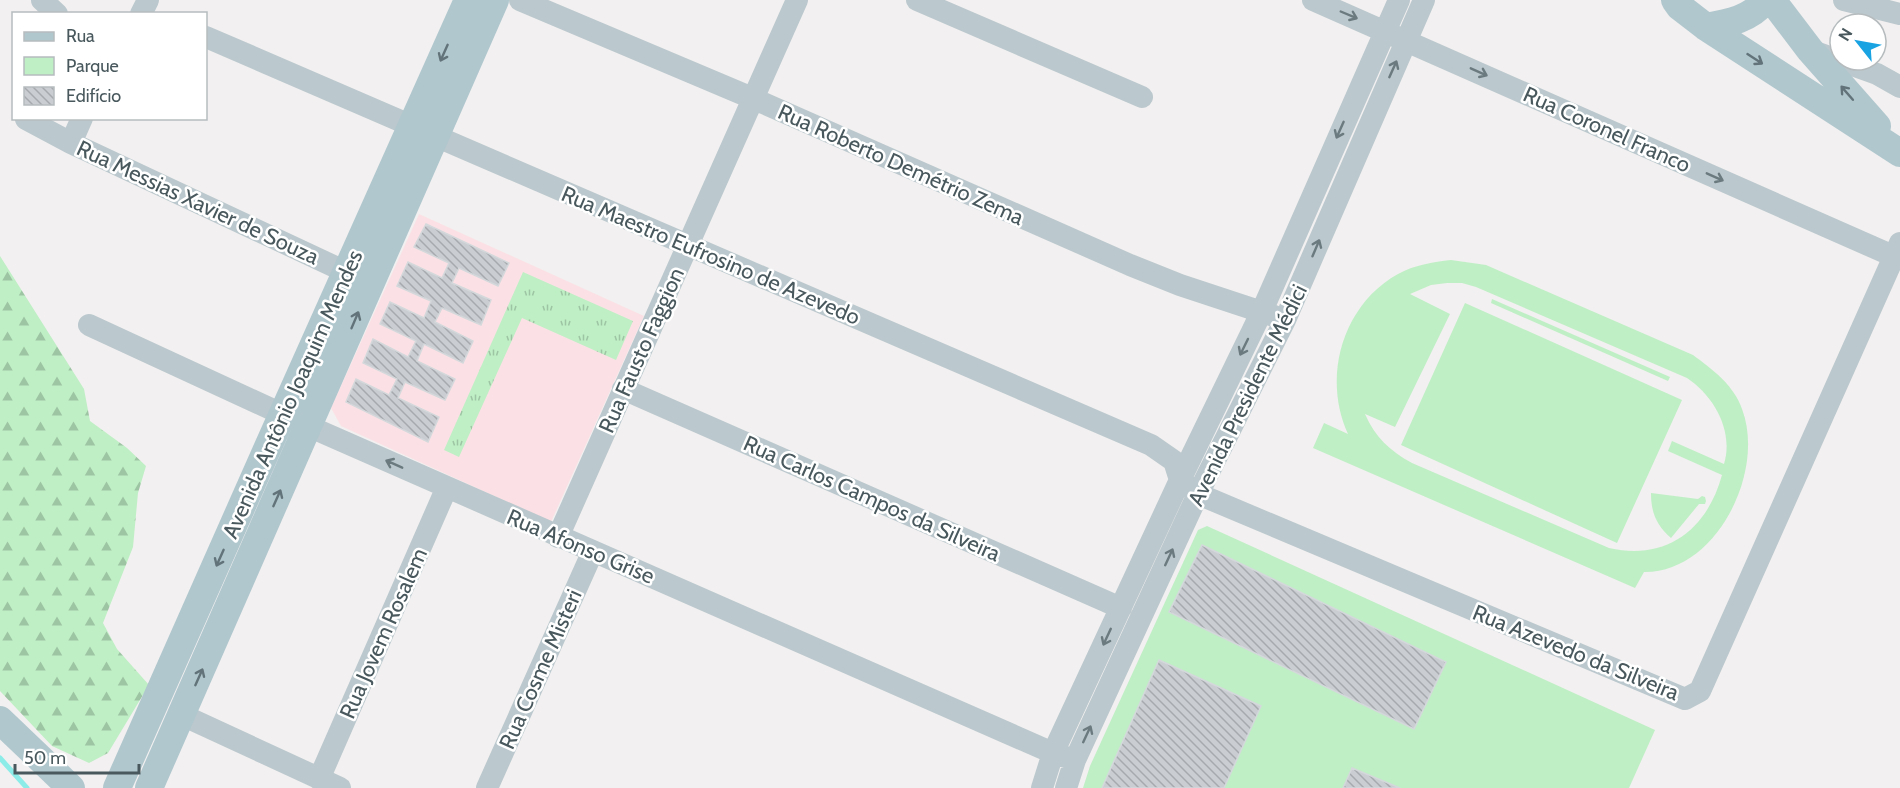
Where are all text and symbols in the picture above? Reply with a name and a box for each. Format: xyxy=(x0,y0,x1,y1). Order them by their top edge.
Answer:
one-way arrow xyxy=(1339,10,1357,21)
legend xyxy=(12,12,207,120)
north arrow xyxy=(1828,12,1888,72)
text: Rua xyxy=(66,25,95,47)
text: N xyxy=(1835,25,1857,44)
one-way arrow xyxy=(438,44,449,62)
one-way arrow xyxy=(1746,53,1763,65)
text: Parque xyxy=(66,55,119,77)
one-way arrow xyxy=(1389,60,1400,78)
one-way arrow xyxy=(1469,67,1487,78)
street label: Rua Coronel Franco xyxy=(1519,81,1694,178)
text: Edifício xyxy=(66,85,121,107)
one-way arrow xyxy=(1840,85,1854,100)
street label: Rua Roberto Demétrio Zema xyxy=(774,98,1028,231)
one-way arrow xyxy=(1334,120,1346,138)
street label: Rua Messias Xavier de Souza xyxy=(72,134,324,271)
one-way arrow xyxy=(1705,172,1723,183)
street label: Rua Maestro Eufrosino de Azevedo xyxy=(557,180,864,331)
one-way arrow xyxy=(1311,239,1322,258)
street label: Avenida Antônio Joaquim Mendes xyxy=(216,246,368,543)
street label: Rua Fausto Faggion xyxy=(593,263,690,437)
street label: Avenida Presidente Médici xyxy=(1182,280,1313,510)
one-way arrow xyxy=(350,311,361,329)
one-way arrow xyxy=(1238,337,1250,355)
street label: Rua Carlos Campos da Silveira xyxy=(739,430,1005,568)
one-way arrow xyxy=(385,458,403,469)
one-way arrow xyxy=(272,490,283,508)
street label: Rua Afonso Grise xyxy=(503,503,659,590)
street label: Rua Jovem Rosalem xyxy=(334,544,433,723)
one-way arrow xyxy=(214,548,225,566)
one-way arrow xyxy=(1164,548,1175,566)
street label: Rua Cosme Misteri xyxy=(493,585,588,753)
street label: Rua Azevedo da Silveira xyxy=(1469,599,1683,706)
one-way arrow xyxy=(1101,627,1113,645)
one-way arrow xyxy=(194,668,205,686)
one-way arrow xyxy=(1082,725,1093,743)
scale bar xyxy=(15,737,140,775)
text: 50 m xyxy=(24,747,66,769)

